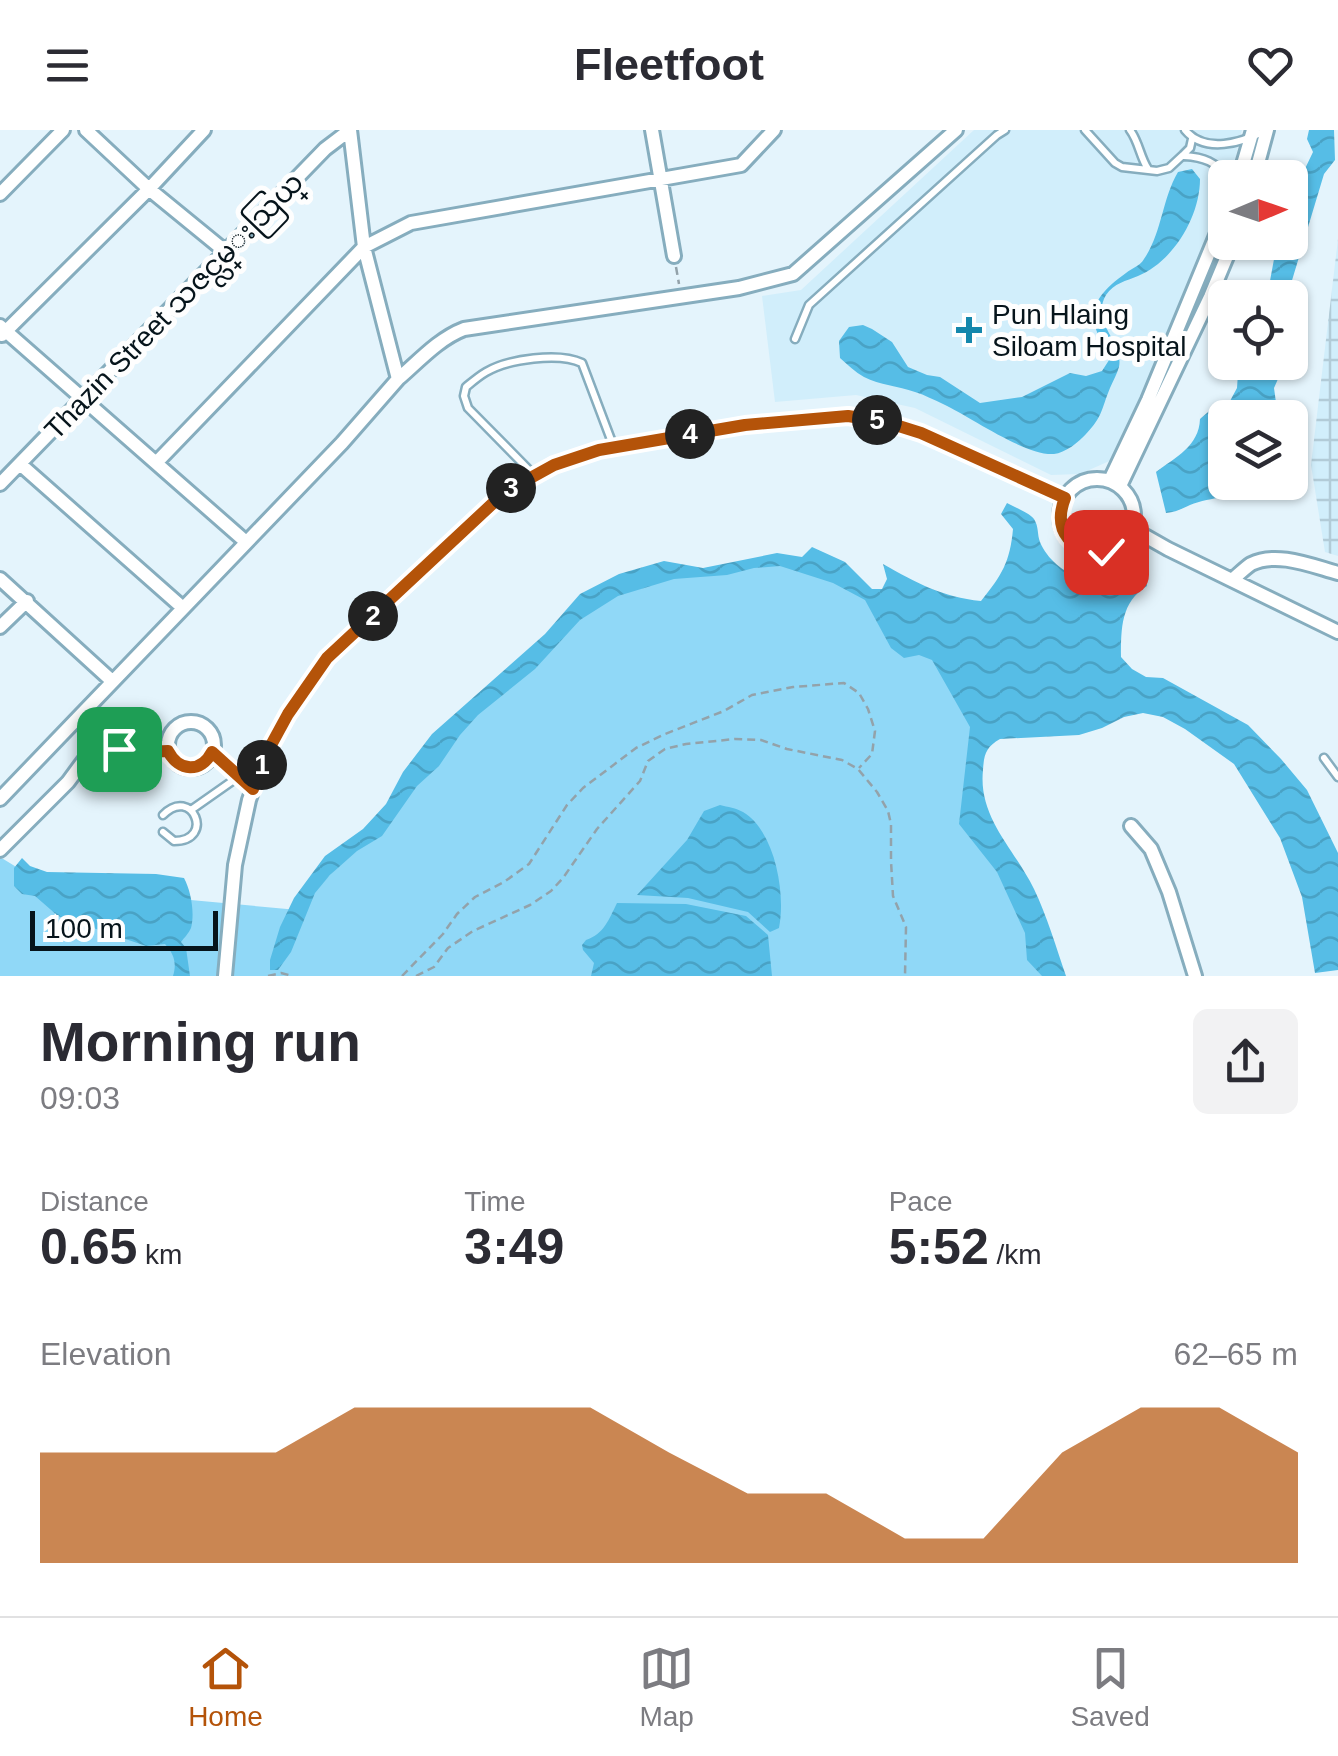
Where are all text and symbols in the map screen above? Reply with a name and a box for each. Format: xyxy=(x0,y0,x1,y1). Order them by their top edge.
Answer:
icon: menu xyxy=(40,38,95,93)
icon: heart xyxy=(1243,38,1298,93)
text: Fleetfoot xyxy=(574,39,764,90)
north arrow xyxy=(1208,160,1308,260)
map controls xyxy=(1208,160,1308,500)
street label: Thazin Street သဇင္လမ္းသြယ္ xyxy=(36,164,315,450)
button: locate xyxy=(1208,280,1308,380)
place label: Pun Hlaing Siloam Hospital xyxy=(992,299,1187,362)
marker: Pun Hlaing Siloam Hospital xyxy=(956,317,982,343)
pin: 5 xyxy=(852,395,902,445)
button: layers xyxy=(1208,400,1308,500)
text: 5 xyxy=(869,404,885,435)
pin: 4 xyxy=(665,409,715,459)
text: 4 xyxy=(682,418,698,449)
pin: 3 xyxy=(486,463,536,513)
text: 3 xyxy=(503,472,519,503)
pin xyxy=(1064,510,1149,595)
icon: check xyxy=(1079,525,1134,580)
pin: 2 xyxy=(348,591,398,641)
text: 2 xyxy=(365,600,381,631)
pin xyxy=(77,707,162,792)
icon: arrive xyxy=(92,722,147,777)
pin: 1 xyxy=(237,740,287,790)
text: 1 xyxy=(254,749,270,780)
scale bar xyxy=(30,906,218,950)
text: 100 m xyxy=(45,913,123,944)
button: share xyxy=(1193,1009,1298,1114)
text: Morning run xyxy=(40,1011,361,1073)
text: 09:03 xyxy=(40,1080,120,1116)
text: Distance xyxy=(40,1186,149,1217)
text: Time xyxy=(464,1186,526,1217)
text: Pace xyxy=(889,1186,952,1217)
text: 0.65 xyxy=(40,1219,137,1275)
text: 3:49 xyxy=(464,1219,564,1275)
text: 5:52 xyxy=(889,1219,989,1275)
text: km xyxy=(137,1239,182,1270)
text: /km xyxy=(989,1239,1042,1270)
text: Elevation xyxy=(40,1336,172,1372)
text: 62–65 m xyxy=(1173,1336,1298,1372)
tab: Home xyxy=(188,1641,263,1733)
tab: Map xyxy=(639,1641,694,1733)
tab: Saved xyxy=(1070,1641,1150,1733)

